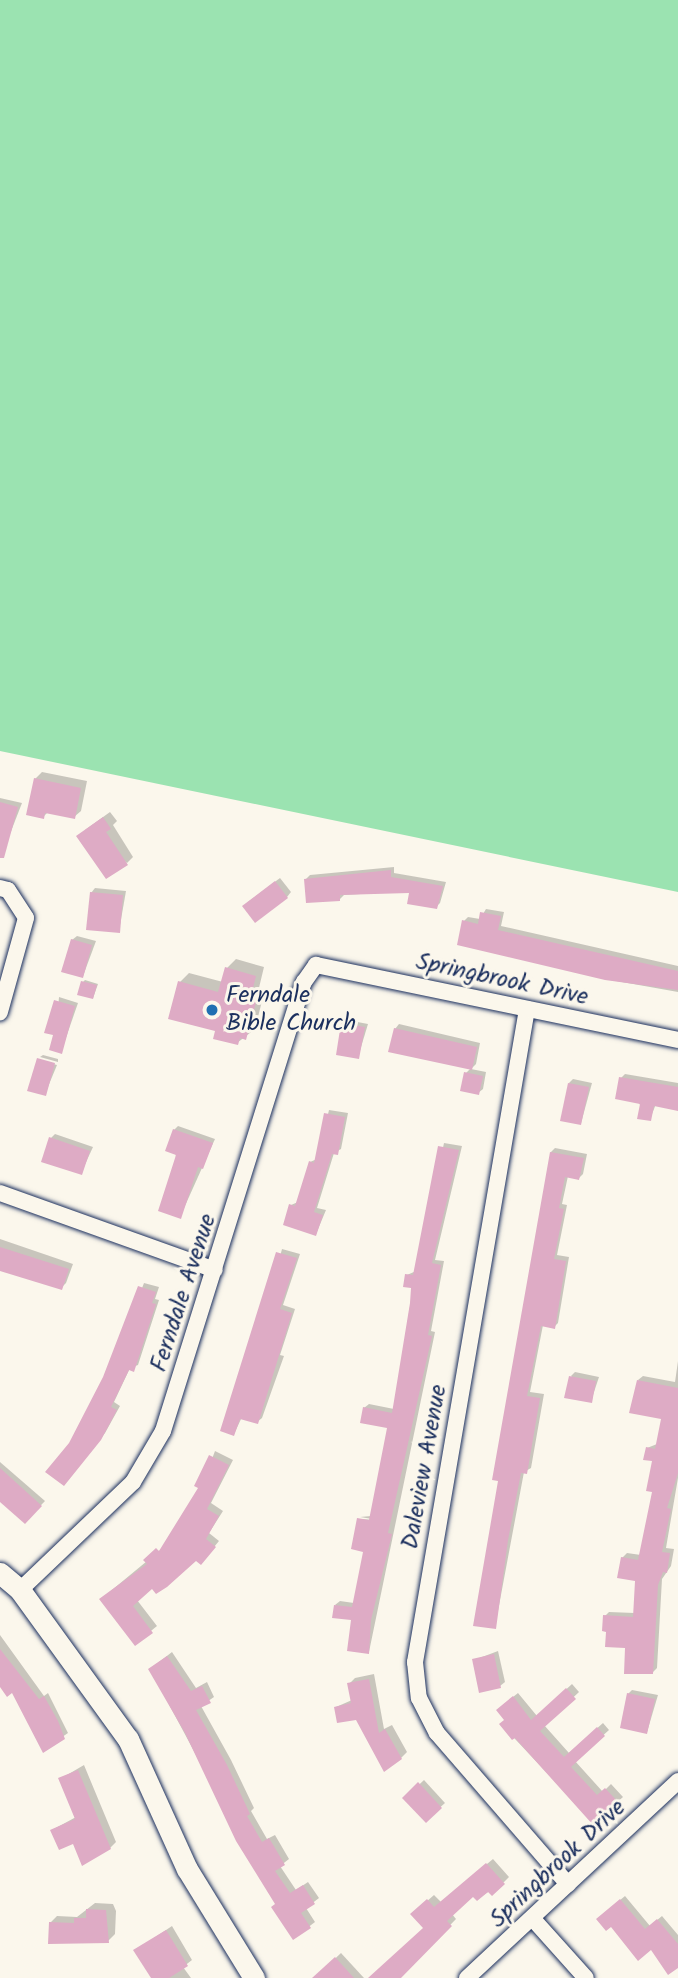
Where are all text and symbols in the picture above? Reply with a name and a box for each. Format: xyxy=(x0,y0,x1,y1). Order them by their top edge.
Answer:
street label: Springbrook Drive xyxy=(413,948,591,1012)
place label: Ferndale Bible Church xyxy=(226,982,356,1038)
marker: Ferndale Bible Church xyxy=(204,1002,220,1018)
street label: Ferndale Avenue xyxy=(145,1210,223,1376)
street label: Daleview Avenue xyxy=(396,1383,454,1551)
street label: Springbrook Drive xyxy=(484,1794,632,1934)

